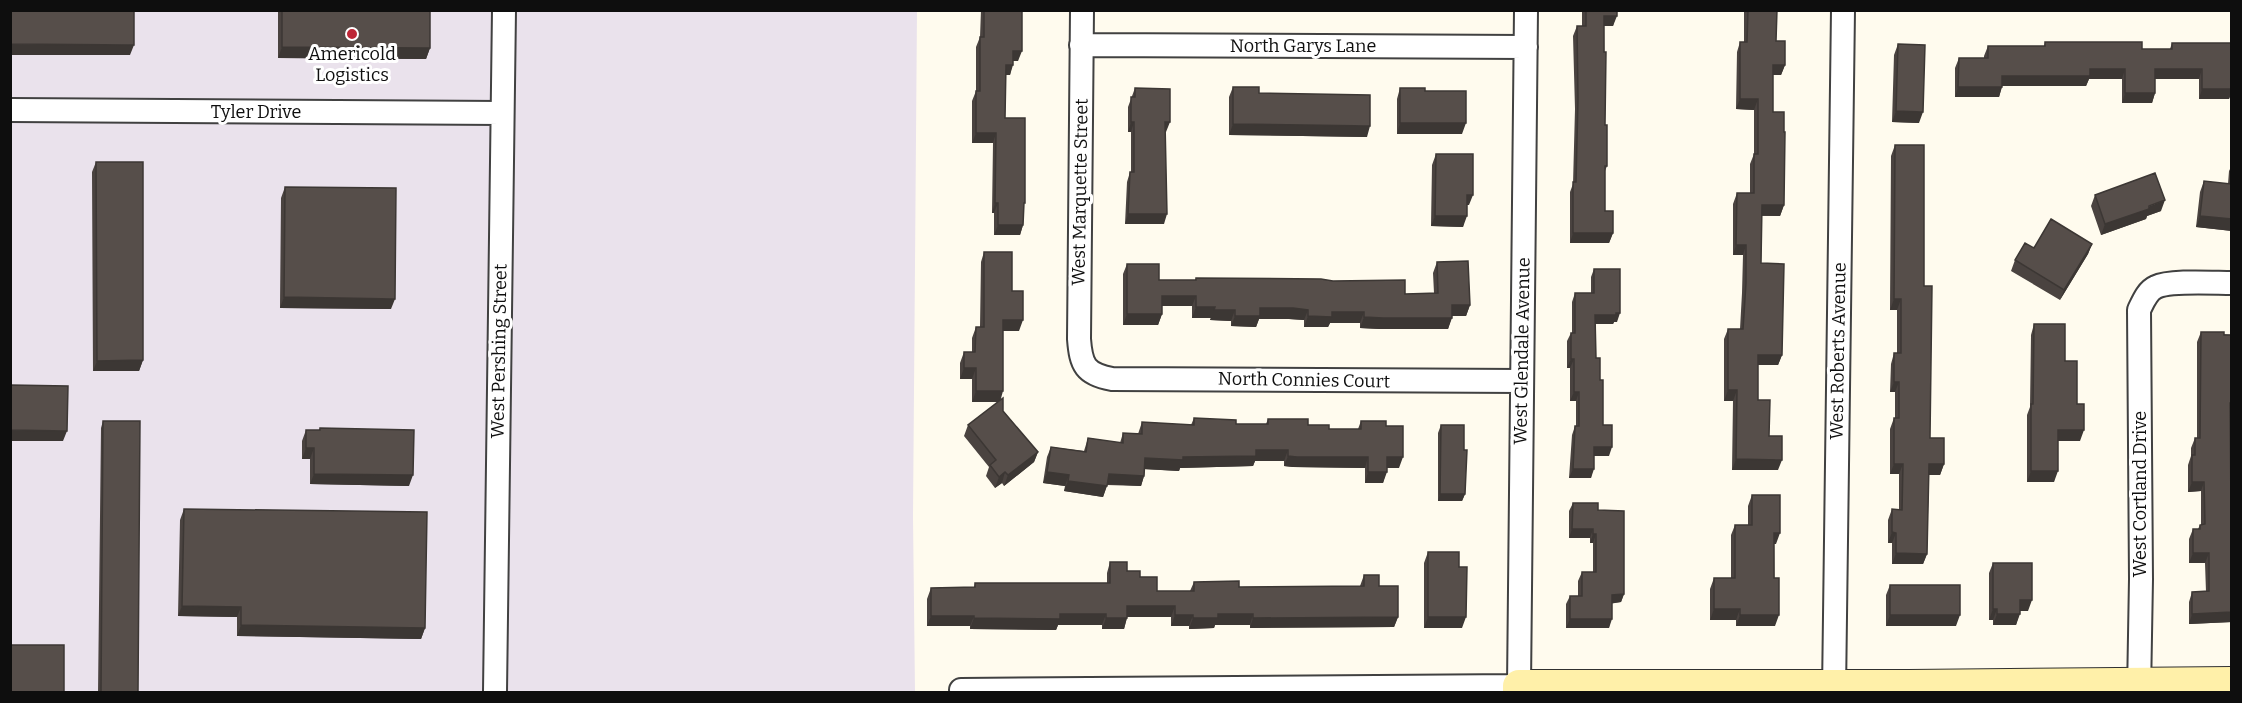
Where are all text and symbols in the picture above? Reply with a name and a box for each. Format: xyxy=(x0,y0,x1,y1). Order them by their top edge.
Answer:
marker: Americold Logistics xyxy=(345,27,359,41)
street label: North Garys Lane xyxy=(1230,35,1376,57)
place label: Americold Logistics xyxy=(308,43,396,86)
street label: West Marquette Street xyxy=(1067,98,1093,286)
street label: Tyler Drive xyxy=(211,101,301,123)
street label: West Glendale Avenue xyxy=(1509,257,1535,445)
street label: West Roberts Avenue xyxy=(1825,262,1851,440)
street label: West Pershing Street xyxy=(486,263,512,439)
street label: North Connies Court xyxy=(1218,367,1391,393)
street label: West Cortland Drive xyxy=(2129,411,2151,577)

